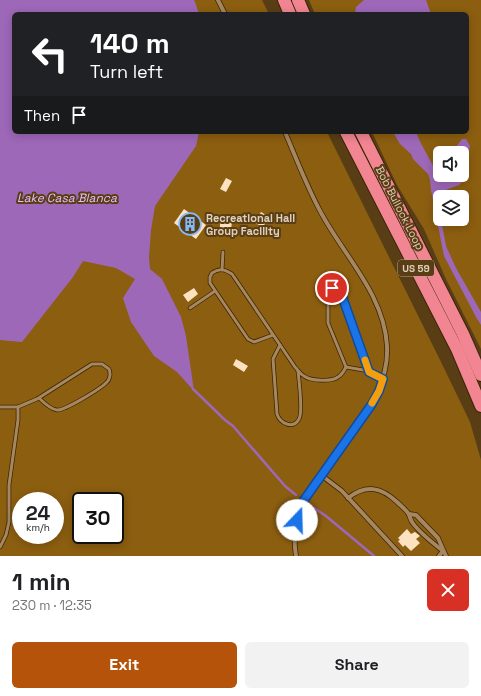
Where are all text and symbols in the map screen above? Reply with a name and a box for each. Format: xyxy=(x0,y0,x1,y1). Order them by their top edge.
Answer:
text: 140 m xyxy=(90,25,170,61)
icon: left xyxy=(24,28,76,80)
text: Turn left xyxy=(90,60,163,83)
icon: arrive xyxy=(68,104,90,126)
text: Then xyxy=(24,106,60,125)
map controls xyxy=(433,146,469,226)
button: sound xyxy=(433,146,469,182)
street label: Bob Bullock Loop xyxy=(373,164,427,252)
water label: Lake Casa Blanca xyxy=(17,190,117,206)
button: layers xyxy=(433,190,469,226)
building icon: Recreational Hall Group Facility xyxy=(177,211,203,237)
place label: Recreational Hall Group Facility xyxy=(206,211,295,238)
road number: US 59 xyxy=(398,260,434,276)
pin xyxy=(315,271,349,305)
icon: arrive xyxy=(321,277,343,299)
speed limit sign: 30 xyxy=(72,492,124,544)
position arrow xyxy=(276,499,318,541)
text: 24 xyxy=(26,500,50,526)
text: km/h xyxy=(26,521,50,534)
text: 1 min xyxy=(12,566,71,597)
button: close xyxy=(427,569,469,611)
text: 230 m · 12:35 xyxy=(12,597,92,614)
button: Exit xyxy=(12,642,237,688)
button: Share xyxy=(245,642,469,688)

